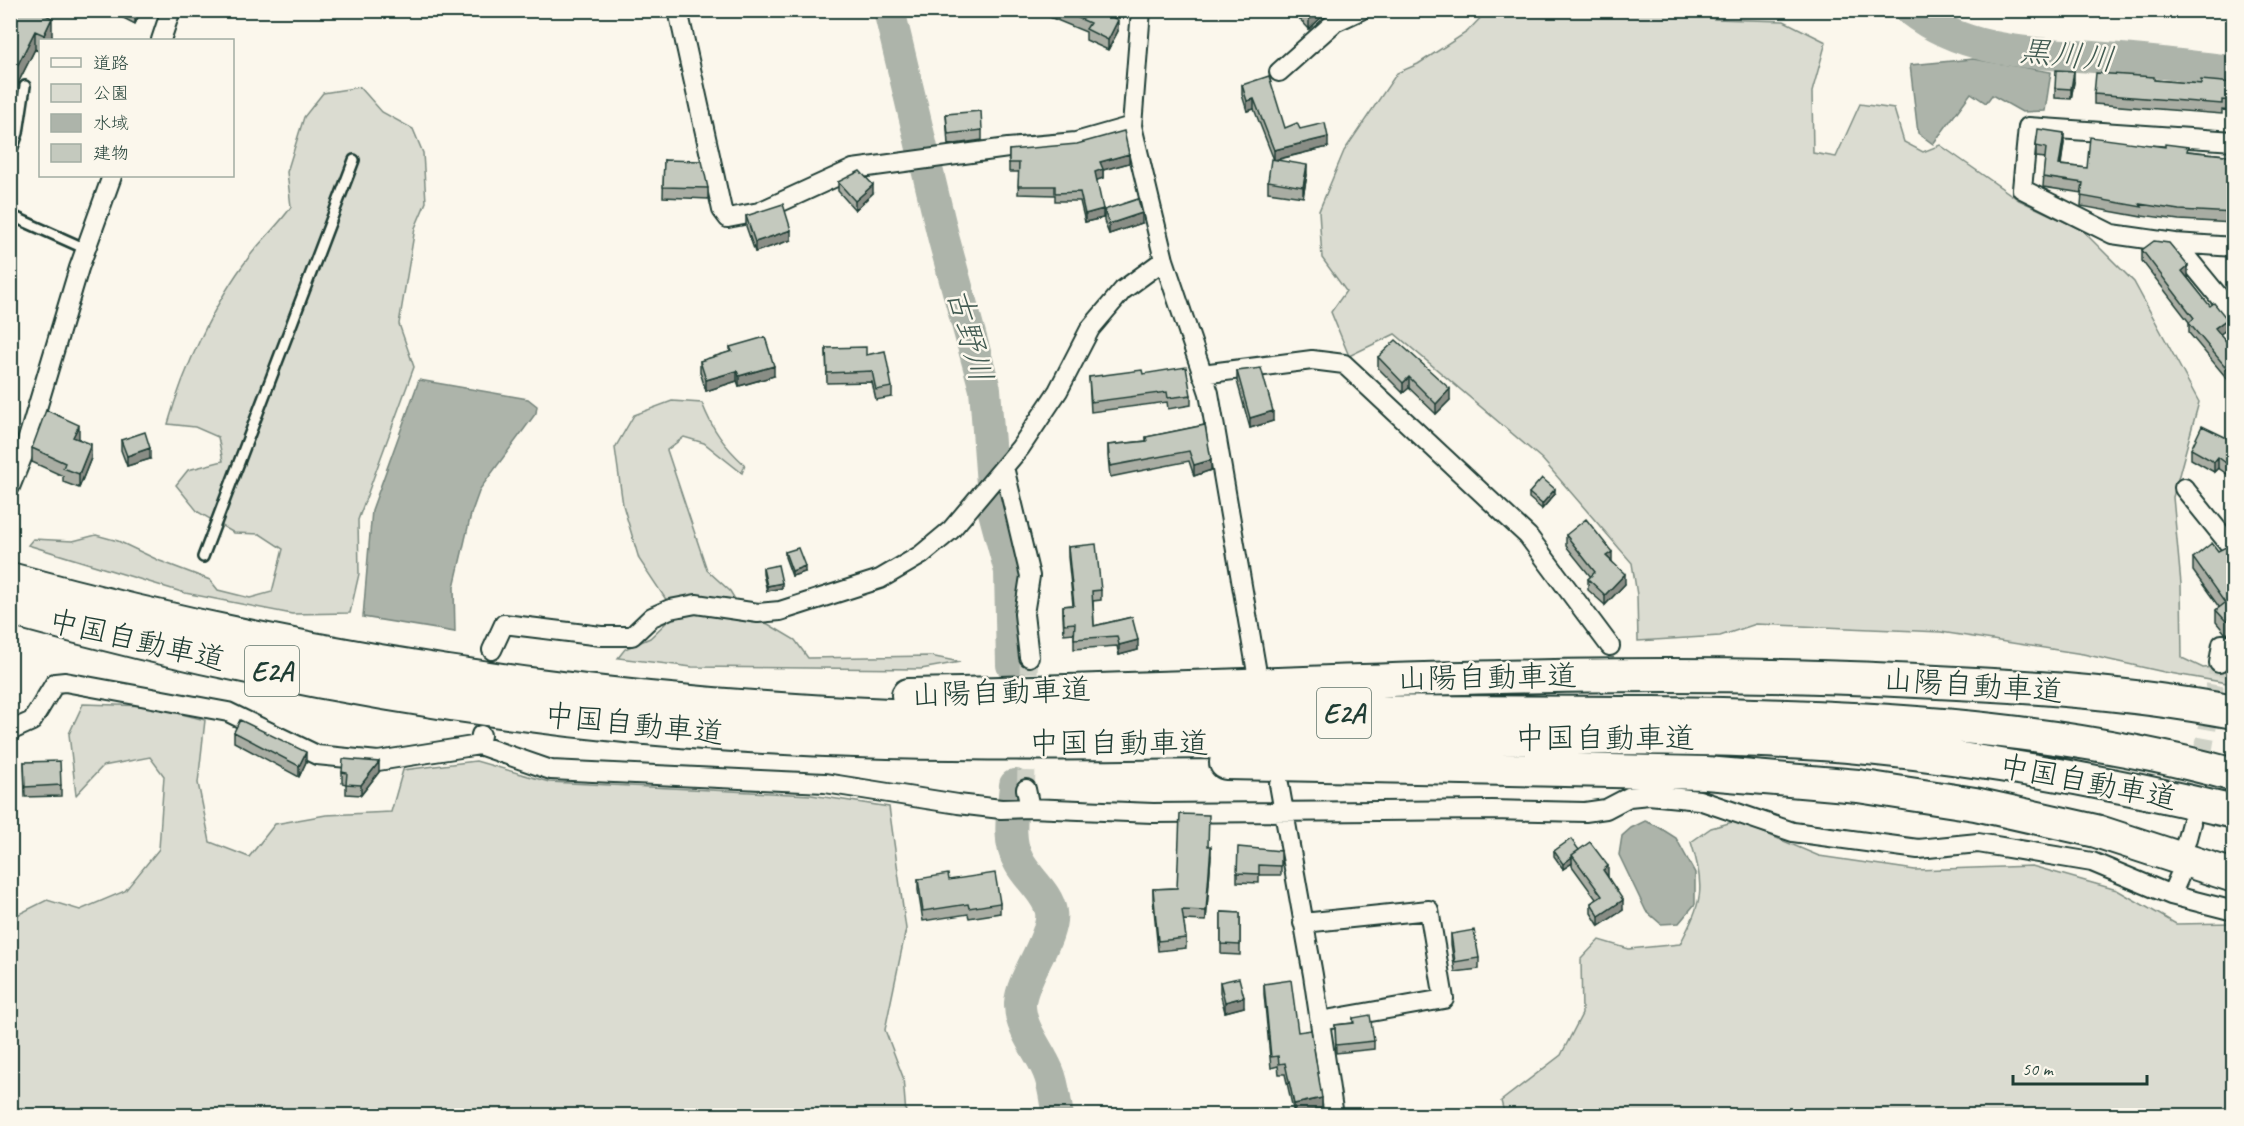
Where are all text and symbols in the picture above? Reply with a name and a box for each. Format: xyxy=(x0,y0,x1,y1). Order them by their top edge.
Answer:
water label: 黒川川 xyxy=(2017,30,2117,80)
legend xyxy=(39,39,234,177)
text: 道路 xyxy=(93,52,129,74)
text: 公園 xyxy=(93,82,129,104)
text: 水域 xyxy=(93,112,129,134)
text: 建物 xyxy=(93,142,129,164)
water label: 古野川 xyxy=(938,283,1002,387)
street label: 中国自動車道 xyxy=(45,601,229,679)
road number: E2A xyxy=(245,646,299,696)
street label: 山陽自動車道 xyxy=(1397,656,1577,698)
street label: 山陽自動車道 xyxy=(1882,660,2064,710)
street label: 山陽自動車道 xyxy=(910,670,1092,714)
road number: E2A xyxy=(1317,688,1371,738)
street label: 中国自動車道 xyxy=(543,696,725,752)
street label: 中国自動車道 xyxy=(1515,719,1695,757)
street label: 中国自動車道 xyxy=(1029,724,1209,762)
street label: 中国自動車道 xyxy=(1996,746,2180,818)
scale bar xyxy=(2013,1048,2146,1086)
text: 50 m xyxy=(2022,1058,2055,1080)

